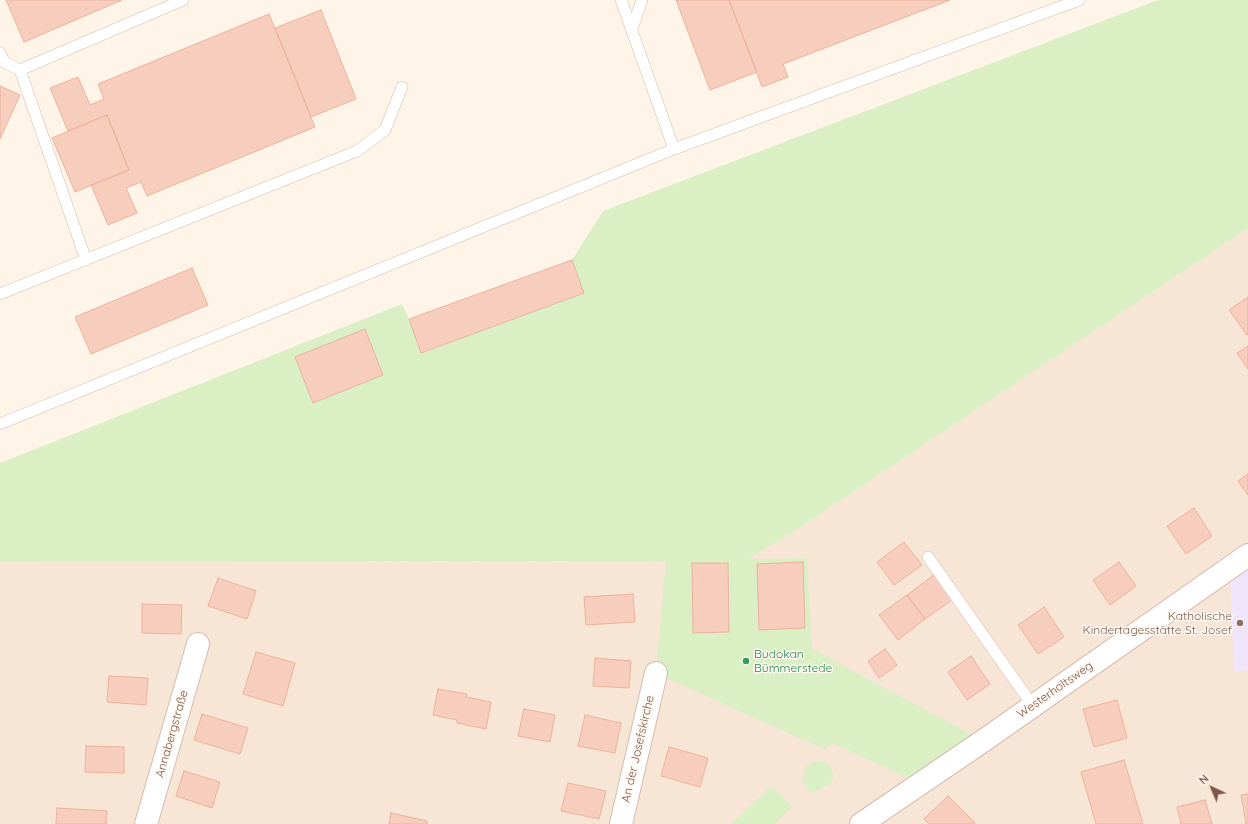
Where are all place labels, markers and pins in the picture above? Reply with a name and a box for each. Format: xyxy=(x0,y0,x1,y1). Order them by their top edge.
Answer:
place label: Katholische Kindertagesstätte St. Josef xyxy=(1083,609,1232,637)
marker: Katholische Kindertagesstätte St. Josef xyxy=(1235,618,1245,628)
place label: Budokan Bümmerstede xyxy=(754,647,832,675)
marker: Budokan Bümmerstede xyxy=(741,656,751,666)

